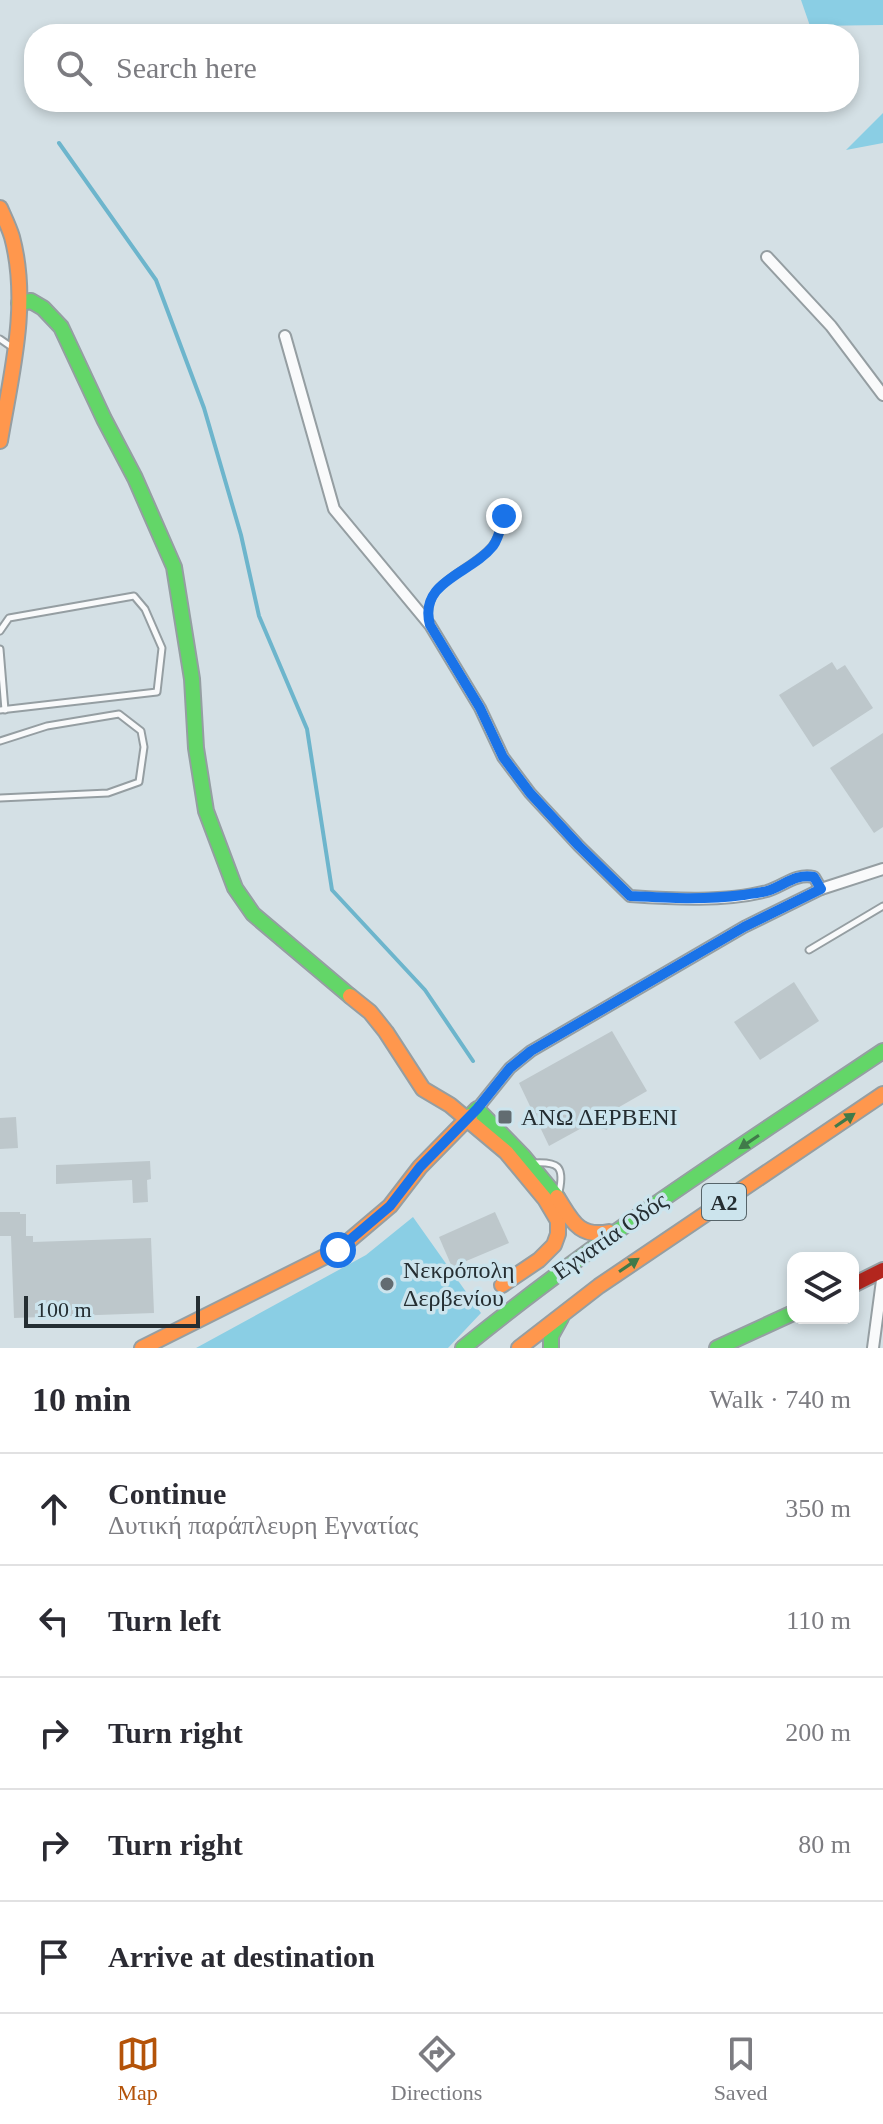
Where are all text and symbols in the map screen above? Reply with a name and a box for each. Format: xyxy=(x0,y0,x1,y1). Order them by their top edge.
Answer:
search box xyxy=(24,24,859,112)
icon: search xyxy=(52,46,96,90)
text: Search here xyxy=(116,51,257,84)
route end xyxy=(486,498,522,534)
place label: ΑΝΩ ΔΕΡΒΕΝΙ xyxy=(521,1104,678,1130)
marker: ΑΝΩ ΔΕΡΒΕΝΙ xyxy=(496,1108,514,1126)
one-way arrow xyxy=(834,1113,856,1128)
one-way arrow xyxy=(738,1134,759,1149)
road number: Α2 xyxy=(702,1184,746,1220)
street label: Εγνατία Οδός xyxy=(548,1187,673,1285)
route start xyxy=(320,1232,356,1268)
map controls xyxy=(787,1252,859,1324)
button: layers xyxy=(787,1252,859,1324)
place label: Νεκρόπολη Δερβενίου xyxy=(403,1257,515,1311)
one-way arrow xyxy=(619,1258,640,1273)
marker: Νεκρόπολη Δερβενίου xyxy=(378,1275,396,1293)
scale bar xyxy=(24,1292,200,1328)
text: 100 m xyxy=(36,1297,92,1322)
text: 10 min xyxy=(32,1381,131,1418)
text: Walk · 740 m xyxy=(709,1385,851,1414)
text: Continue xyxy=(108,1477,226,1510)
icon: ahead xyxy=(32,1487,76,1531)
text: 350 m xyxy=(785,1494,851,1523)
text: Δυτική παράπλευρη Εγνατίας xyxy=(108,1511,418,1540)
icon: left xyxy=(32,1599,76,1643)
text: Turn left xyxy=(108,1604,221,1637)
text: 110 m xyxy=(786,1606,851,1635)
icon: right xyxy=(32,1711,76,1755)
text: Turn right xyxy=(108,1716,243,1749)
text: 200 m xyxy=(785,1718,851,1747)
icon: right xyxy=(32,1823,76,1867)
text: Turn right xyxy=(108,1828,243,1861)
text: 80 m xyxy=(798,1830,851,1859)
icon: arrive xyxy=(32,1935,76,1979)
text: Arrive at destination xyxy=(108,1940,375,1973)
tab: Map xyxy=(116,2032,160,2106)
tab: Directions xyxy=(391,2032,482,2106)
tab: Saved xyxy=(714,2032,767,2106)

